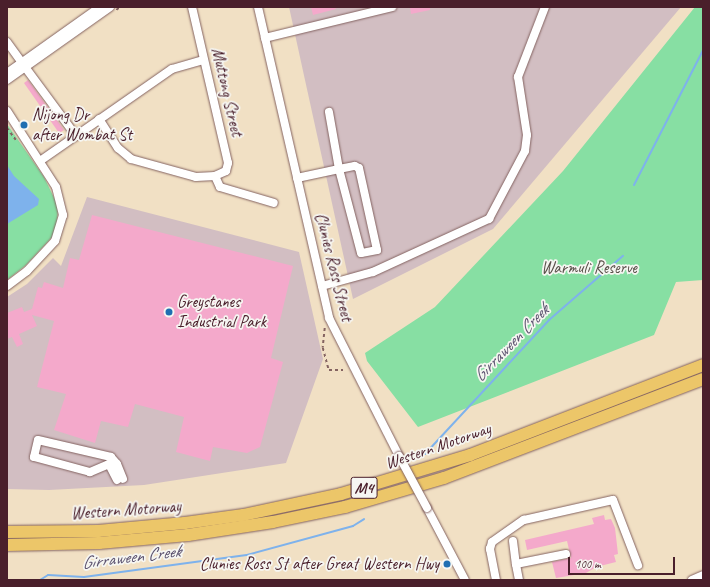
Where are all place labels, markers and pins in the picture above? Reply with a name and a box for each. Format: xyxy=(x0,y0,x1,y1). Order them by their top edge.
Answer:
place label: Nijong Dr after Wombat St xyxy=(32,105,131,145)
marker: Nijong Dr after Wombat St xyxy=(19,120,29,130)
place label: Greystanes Industrial Park xyxy=(177,292,266,332)
marker: Greystanes Industrial Park xyxy=(164,307,174,317)
place label: Clunies Ross St after Great Western Hwy xyxy=(200,554,439,574)
marker: Clunies Ross St after Great Western Hwy xyxy=(442,559,452,569)

